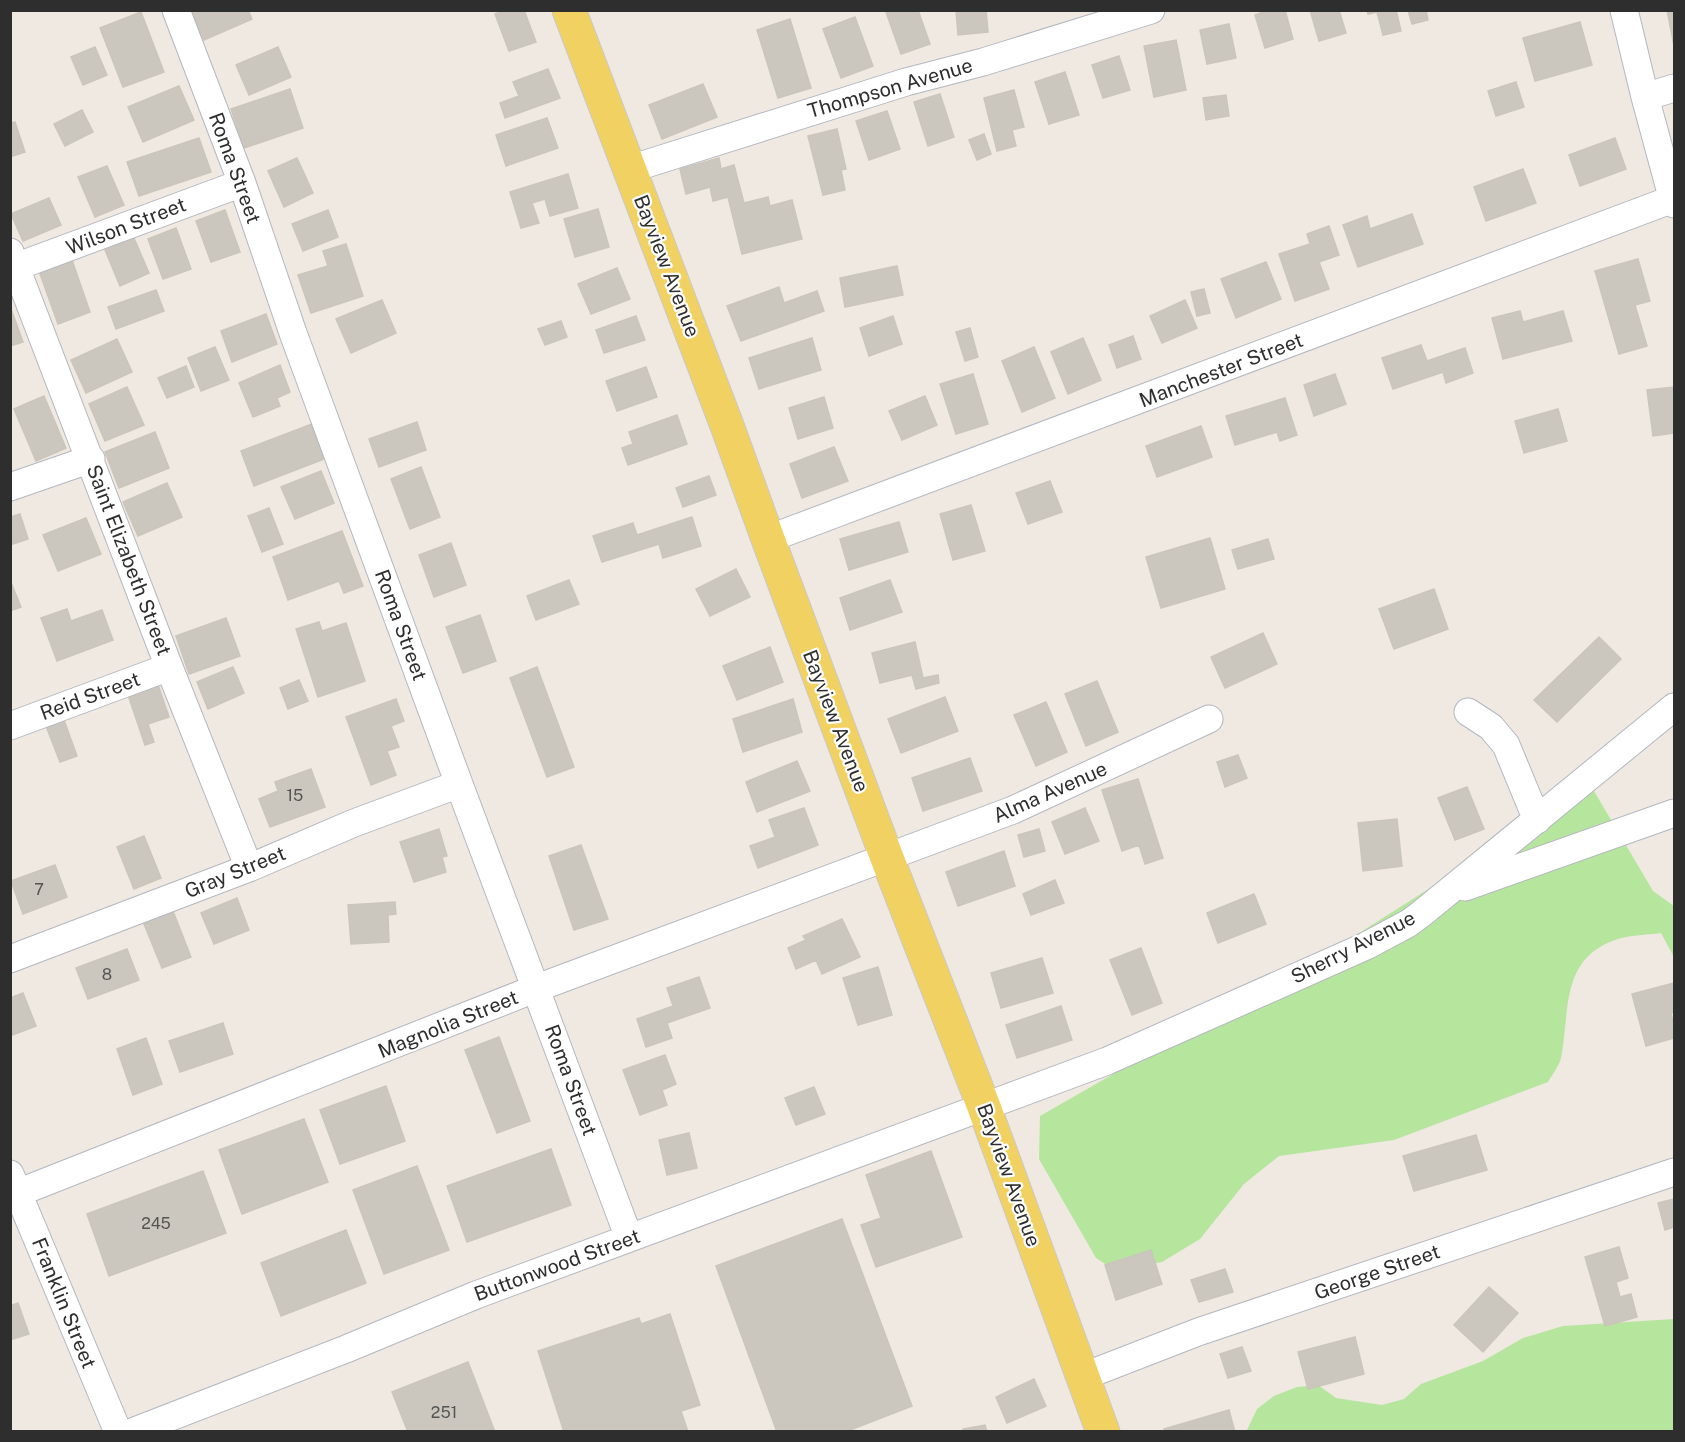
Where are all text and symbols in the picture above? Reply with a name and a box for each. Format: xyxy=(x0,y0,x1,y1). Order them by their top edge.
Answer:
street label: Thompson Avenue xyxy=(805,53,975,123)
street label: Roma Street xyxy=(204,109,266,227)
street label: Wilson Street xyxy=(63,192,189,260)
street label: Bayview Avenue xyxy=(629,192,705,340)
street label: Manchester Street xyxy=(1136,328,1306,412)
street label: Saint Elizabeth Street xyxy=(82,461,176,659)
street label: Roma Street xyxy=(370,566,432,684)
street label: Bayview Avenue xyxy=(798,647,874,795)
street label: Reid Street xyxy=(37,667,143,725)
street label: Alma Avenue xyxy=(989,756,1111,828)
house number: 15 xyxy=(287,786,303,805)
street label: Gray Street xyxy=(181,841,289,903)
house number: 7 xyxy=(34,880,44,899)
street label: Sherry Avenue xyxy=(1287,905,1419,989)
house number: 8 xyxy=(102,965,112,984)
street label: Magnolia Street xyxy=(374,985,522,1063)
street label: Roma Street xyxy=(540,1021,602,1139)
street label: Bayview Avenue xyxy=(972,1100,1046,1250)
house number: 245 xyxy=(141,1214,171,1233)
street label: Buttonwood Street xyxy=(471,1224,643,1306)
street label: Franklin Street xyxy=(27,1234,101,1372)
street label: George Street xyxy=(1311,1239,1443,1305)
house number: 251 xyxy=(431,1403,457,1422)

